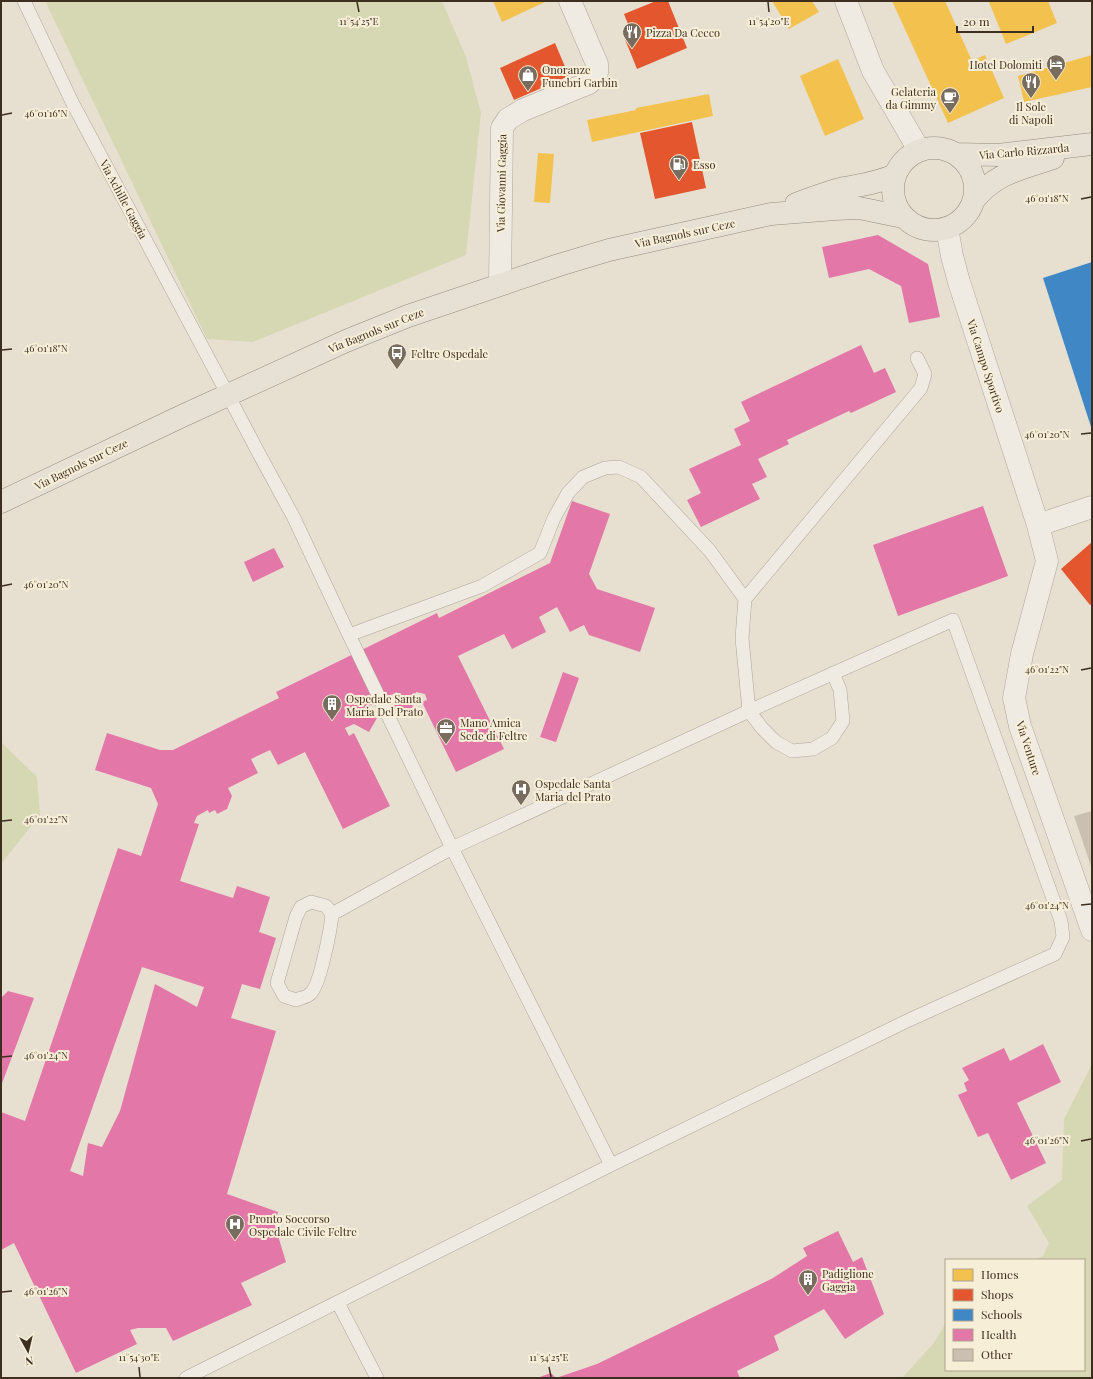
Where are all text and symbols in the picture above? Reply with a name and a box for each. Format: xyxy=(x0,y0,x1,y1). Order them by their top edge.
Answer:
scale bar xyxy=(957,8,1033,34)
text: 20 m xyxy=(963,13,990,29)
text: 11°54'25"E xyxy=(339,14,379,28)
text: 11°54'20"E xyxy=(748,14,790,28)
restaurant icon: Pizza Da Cecco xyxy=(621,21,643,49)
place label: Pizza Da Cecco xyxy=(646,25,720,40)
hotel icon: Hotel Dolomiti xyxy=(1045,53,1067,81)
place label: Hotel Dolomiti xyxy=(969,57,1042,72)
place label: Onoranze Funebri Garbin xyxy=(542,62,618,90)
shop icon: Onoranze Funebri Garbin xyxy=(517,64,539,92)
restaurant icon: Il Sole di Napoli xyxy=(1020,71,1042,99)
place label: Gelateria da Gimmy xyxy=(886,84,937,112)
cafe icon: Gelateria da Gimmy xyxy=(939,86,961,114)
place label: Il Sole di Napoli xyxy=(1009,99,1053,127)
text: 46°01'16"N xyxy=(24,106,68,120)
street label: Via Giovanni Gaggia xyxy=(493,133,509,233)
street label: Via Carlo Rizzarda xyxy=(977,140,1070,162)
fuel station icon: Esso xyxy=(668,153,690,181)
street label: Via Achille Gaggia xyxy=(96,156,151,242)
place label: Esso xyxy=(693,157,716,172)
text: 46°01'18"N xyxy=(1025,191,1069,205)
street label: Via Bagnols sur Ceze xyxy=(633,215,737,251)
street label: Via Bagnols sur Ceze xyxy=(325,304,426,356)
street label: Via Campo Sportivo xyxy=(963,316,1008,415)
text: 46°01'18"N xyxy=(24,341,68,355)
bus stop icon: Feltre Ospedale xyxy=(386,342,408,370)
place label: Feltre Ospedale xyxy=(411,346,489,361)
text: 46°01'20"N xyxy=(1024,427,1070,441)
street label: Via Bagnols sur Ceze xyxy=(31,435,131,494)
text: 46°01'20"N xyxy=(23,577,69,591)
text: 46°01'22"N xyxy=(1025,662,1069,676)
place label: Ospedale Santa Maria Del Prato xyxy=(346,691,423,719)
building icon: Ospedale Santa Maria Del Prato xyxy=(321,693,343,721)
place label: Mano Amica Sede di Feltre xyxy=(460,715,528,743)
office icon: Mano Amica Sede di Feltre xyxy=(435,717,457,745)
street label: Via Venture xyxy=(1013,718,1045,778)
place label: Ospedale Santa Maria del Prato xyxy=(535,776,611,804)
hospital icon: Ospedale Santa Maria del Prato xyxy=(510,778,532,806)
text: 46°01'22"N xyxy=(24,812,68,826)
text: 46°01'24"N xyxy=(1025,898,1069,912)
text: 46°01'24"N xyxy=(24,1048,68,1062)
text: 46°01'26"N xyxy=(1025,1133,1069,1147)
place label: Pronto Soccorso Ospedale Civile Feltre xyxy=(249,1211,357,1239)
hospital icon: Pronto Soccorso Ospedale Civile Feltre xyxy=(224,1213,246,1241)
legend xyxy=(945,1259,1085,1371)
place label: Padiglione Gaggia xyxy=(822,1266,874,1294)
text: Homes xyxy=(981,1266,1019,1282)
building icon: Padiglione Gaggia xyxy=(797,1268,819,1296)
text: 46°01'26"N xyxy=(24,1284,68,1298)
text: Shops xyxy=(981,1286,1013,1302)
text: Schools xyxy=(981,1306,1022,1322)
text: Health xyxy=(981,1326,1017,1342)
north arrow xyxy=(8,1331,48,1371)
text: Other xyxy=(981,1346,1013,1362)
text: 11°54'30"E xyxy=(119,1350,159,1364)
text: 11°54'25"E xyxy=(529,1350,569,1364)
text: N xyxy=(24,1353,34,1369)

